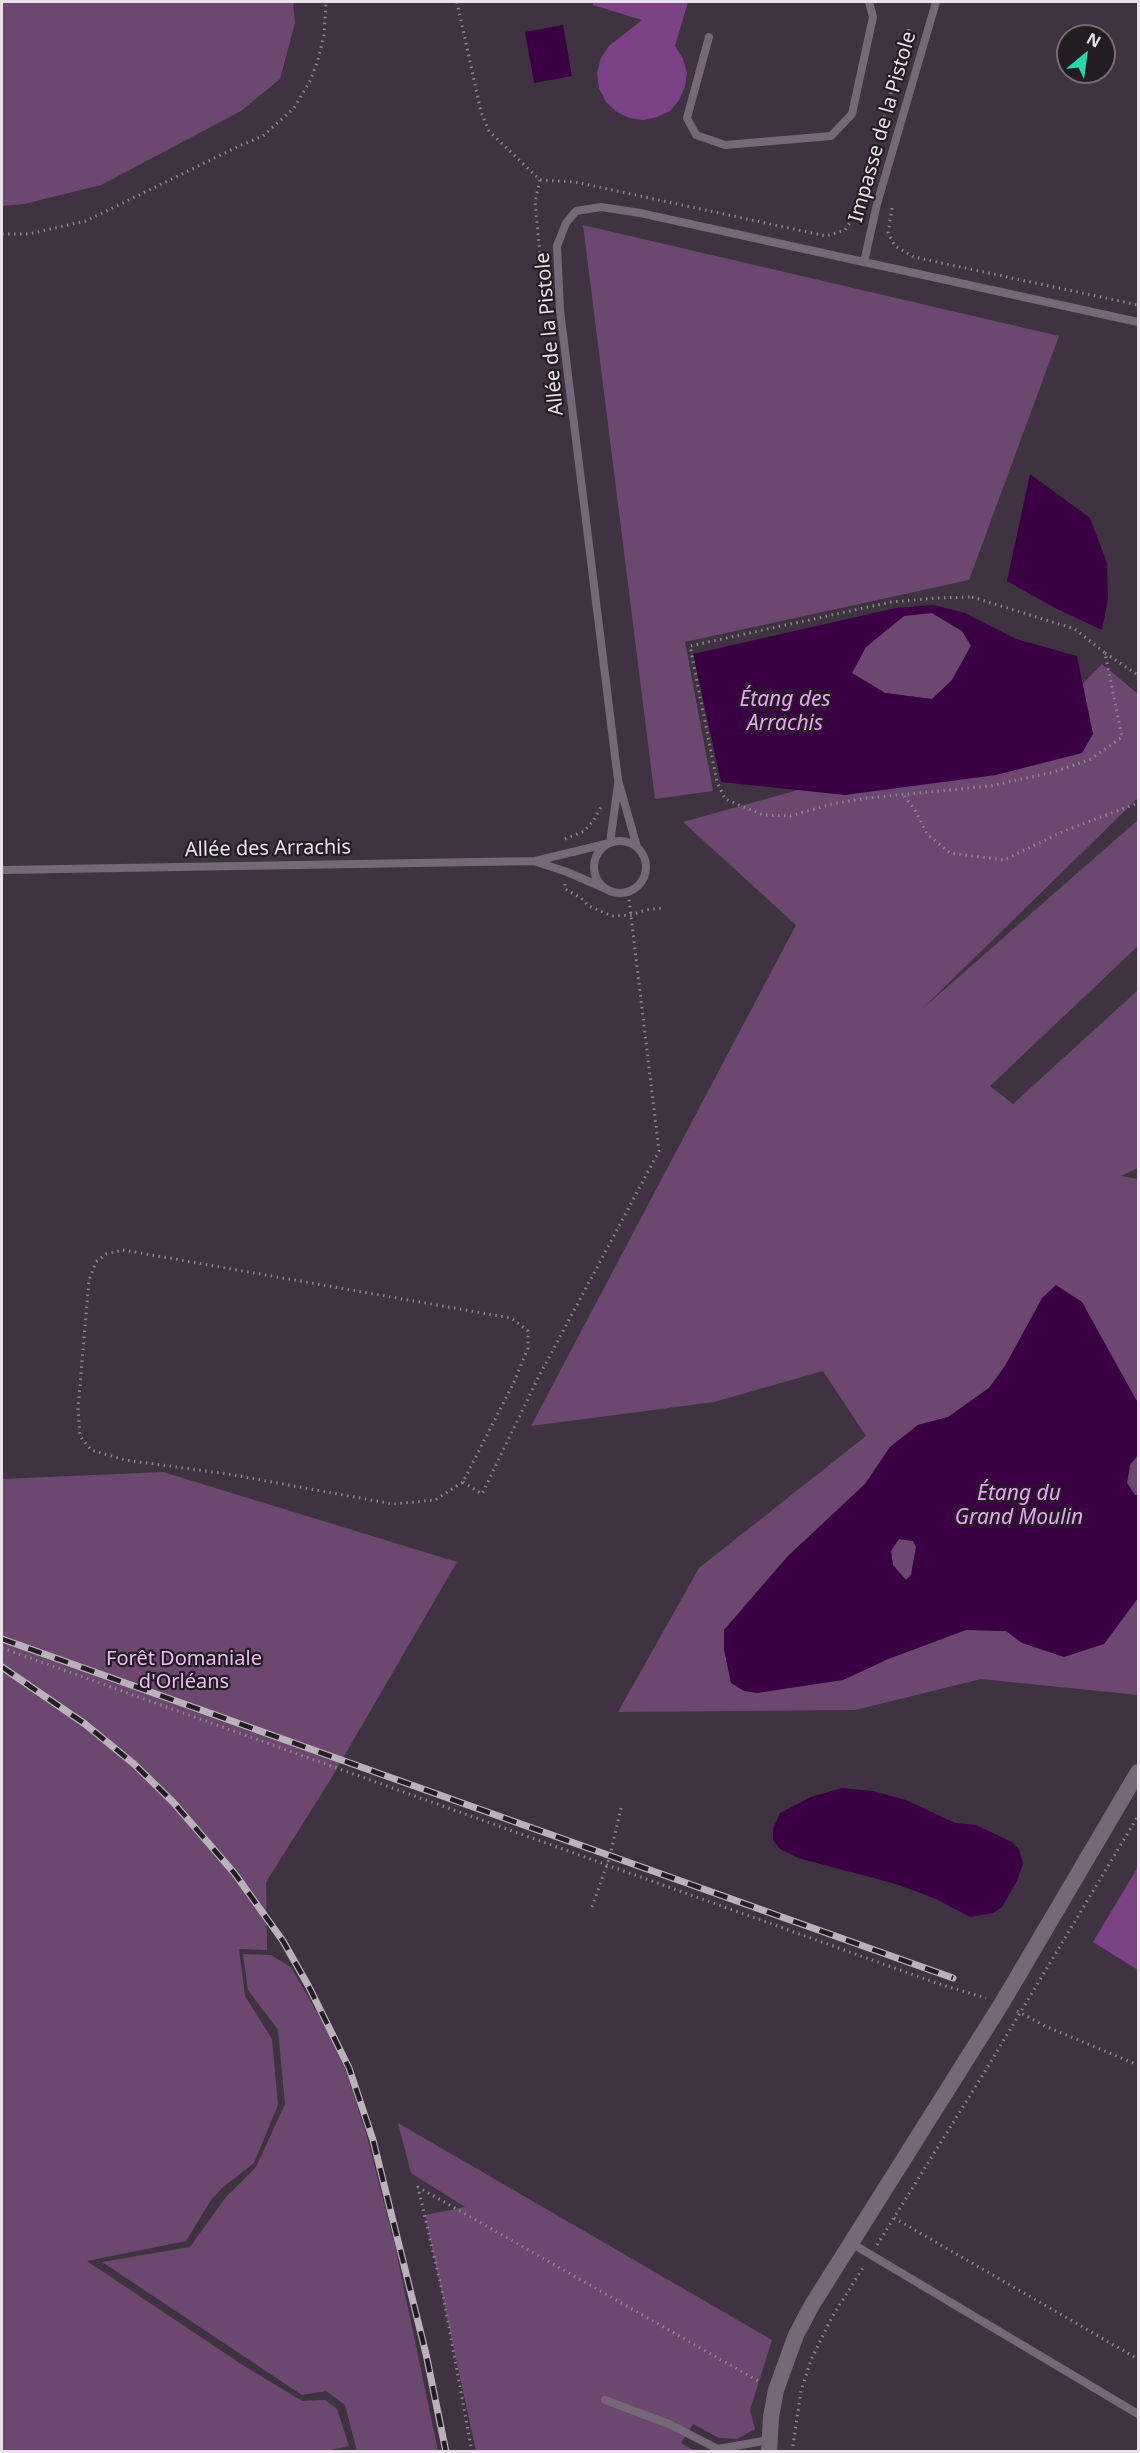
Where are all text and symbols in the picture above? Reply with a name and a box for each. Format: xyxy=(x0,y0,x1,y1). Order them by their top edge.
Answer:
north arrow xyxy=(1056,24,1116,84)
text: N xyxy=(1083,27,1105,53)
street label: Impasse de la Pistole xyxy=(844,29,922,225)
street label: Allée de la Pistole xyxy=(531,251,569,417)
water label: Étang des Arrachis xyxy=(739,687,831,737)
street label: Allée des Arrachis xyxy=(185,836,351,862)
water label: Étang du Grand Moulin xyxy=(955,1481,1083,1531)
park label: Forêt Domaniale d'Orléans xyxy=(106,1647,262,1694)

